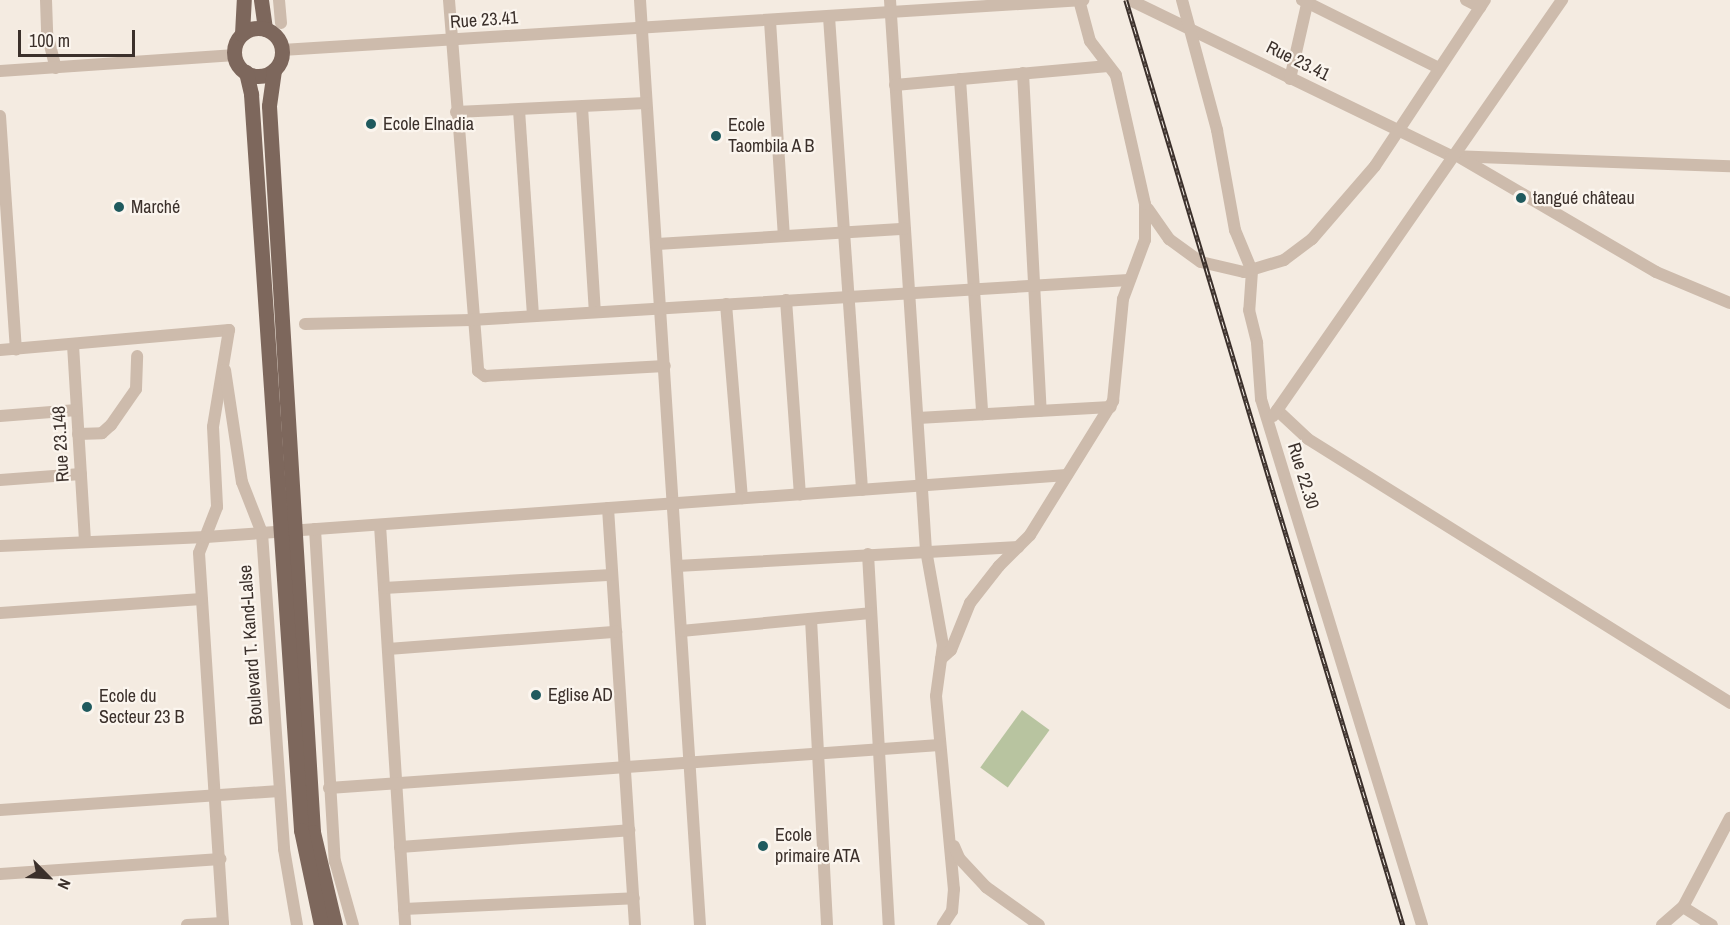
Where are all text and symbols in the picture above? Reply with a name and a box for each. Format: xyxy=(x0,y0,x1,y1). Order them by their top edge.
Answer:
street label: Rue 23.41 xyxy=(449,7,519,33)
scale bar xyxy=(21,18,138,56)
text: 100 m xyxy=(29,28,70,53)
street label: Rue 23.41 xyxy=(1263,36,1333,86)
place label: Ecole Elnadia xyxy=(383,113,474,135)
place label: Ecole Taombila A B xyxy=(728,115,816,158)
marker: Ecole Elnadia xyxy=(364,117,378,131)
marker: Ecole Taombila A B xyxy=(709,129,723,143)
place label: tangué château xyxy=(1533,187,1635,209)
marker: tangué château xyxy=(1514,191,1528,205)
place label: Marché xyxy=(131,196,180,218)
marker: Marché xyxy=(112,200,126,214)
street label: Rue 23.148 xyxy=(48,405,74,483)
street label: Rue 22.30 xyxy=(1283,440,1323,512)
street label: Boulevard T. Kand-Lalse xyxy=(235,564,267,726)
place label: Eglise AD xyxy=(548,684,614,706)
place label: Ecole du Secteur 23 B xyxy=(99,686,184,728)
marker: Eglise AD xyxy=(529,688,543,702)
marker: Ecole du Secteur 23 B xyxy=(80,700,94,714)
place label: Ecole primaire ATA xyxy=(775,825,861,868)
marker: Ecole primaire ATA xyxy=(756,839,770,853)
north arrow xyxy=(18,847,78,907)
text: N xyxy=(52,876,76,893)

